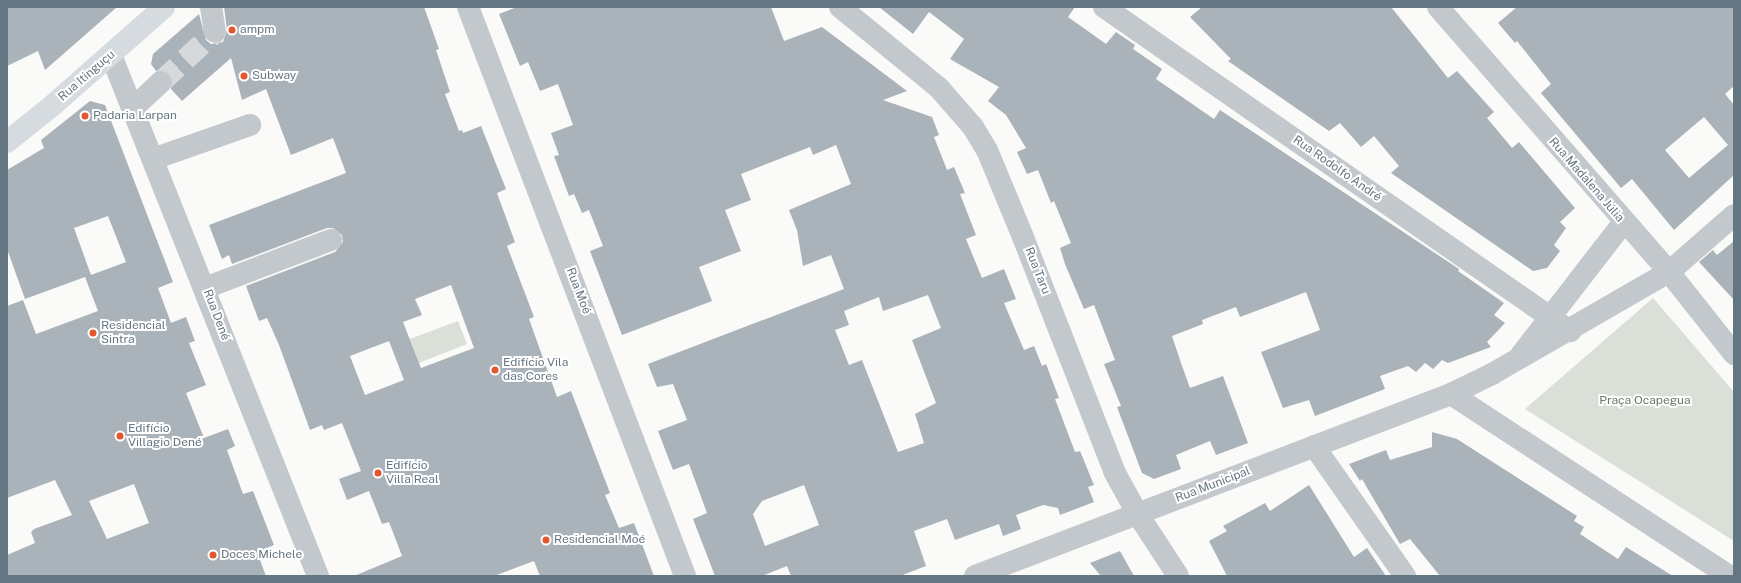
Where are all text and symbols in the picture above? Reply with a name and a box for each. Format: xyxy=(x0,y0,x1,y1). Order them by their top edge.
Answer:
place label: ampm xyxy=(240,23,275,37)
marker: ampm xyxy=(227,25,237,35)
street label: Rua Itinguçu xyxy=(56,48,118,104)
place label: Subway xyxy=(252,69,296,83)
marker: Subway xyxy=(239,71,249,81)
place label: Padaria Larpan xyxy=(93,109,177,123)
marker: Padaria Larpan xyxy=(80,111,90,121)
street label: Rua Rodolfo André xyxy=(1290,133,1384,205)
street label: Rua Madalena Júlia xyxy=(1545,135,1627,225)
street label: Rua Taru xyxy=(1021,245,1053,297)
street label: Rua Moé xyxy=(563,266,593,316)
street label: Rua Dené xyxy=(200,288,232,342)
place label: Residencial Sintra xyxy=(101,319,165,347)
marker: Residencial Sintra xyxy=(88,328,98,338)
place label: Edifício Vila das Cores xyxy=(503,356,569,384)
marker: Edifício Vila das Cores xyxy=(490,365,500,375)
park label: Praça Ocapegua xyxy=(1599,394,1691,408)
place label: Edifício Villagio Dené xyxy=(128,422,202,450)
marker: Edifício Villagio Dené xyxy=(115,431,125,441)
place label: Edifício Villa Real xyxy=(386,459,439,487)
street label: Rua Municipal xyxy=(1174,464,1252,506)
marker: Edifício Villa Real xyxy=(373,468,383,478)
place label: Residencial Moé xyxy=(554,533,645,547)
marker: Residencial Moé xyxy=(541,535,551,545)
place label: Doces Michele xyxy=(221,548,302,562)
marker: Doces Michele xyxy=(208,550,218,560)

